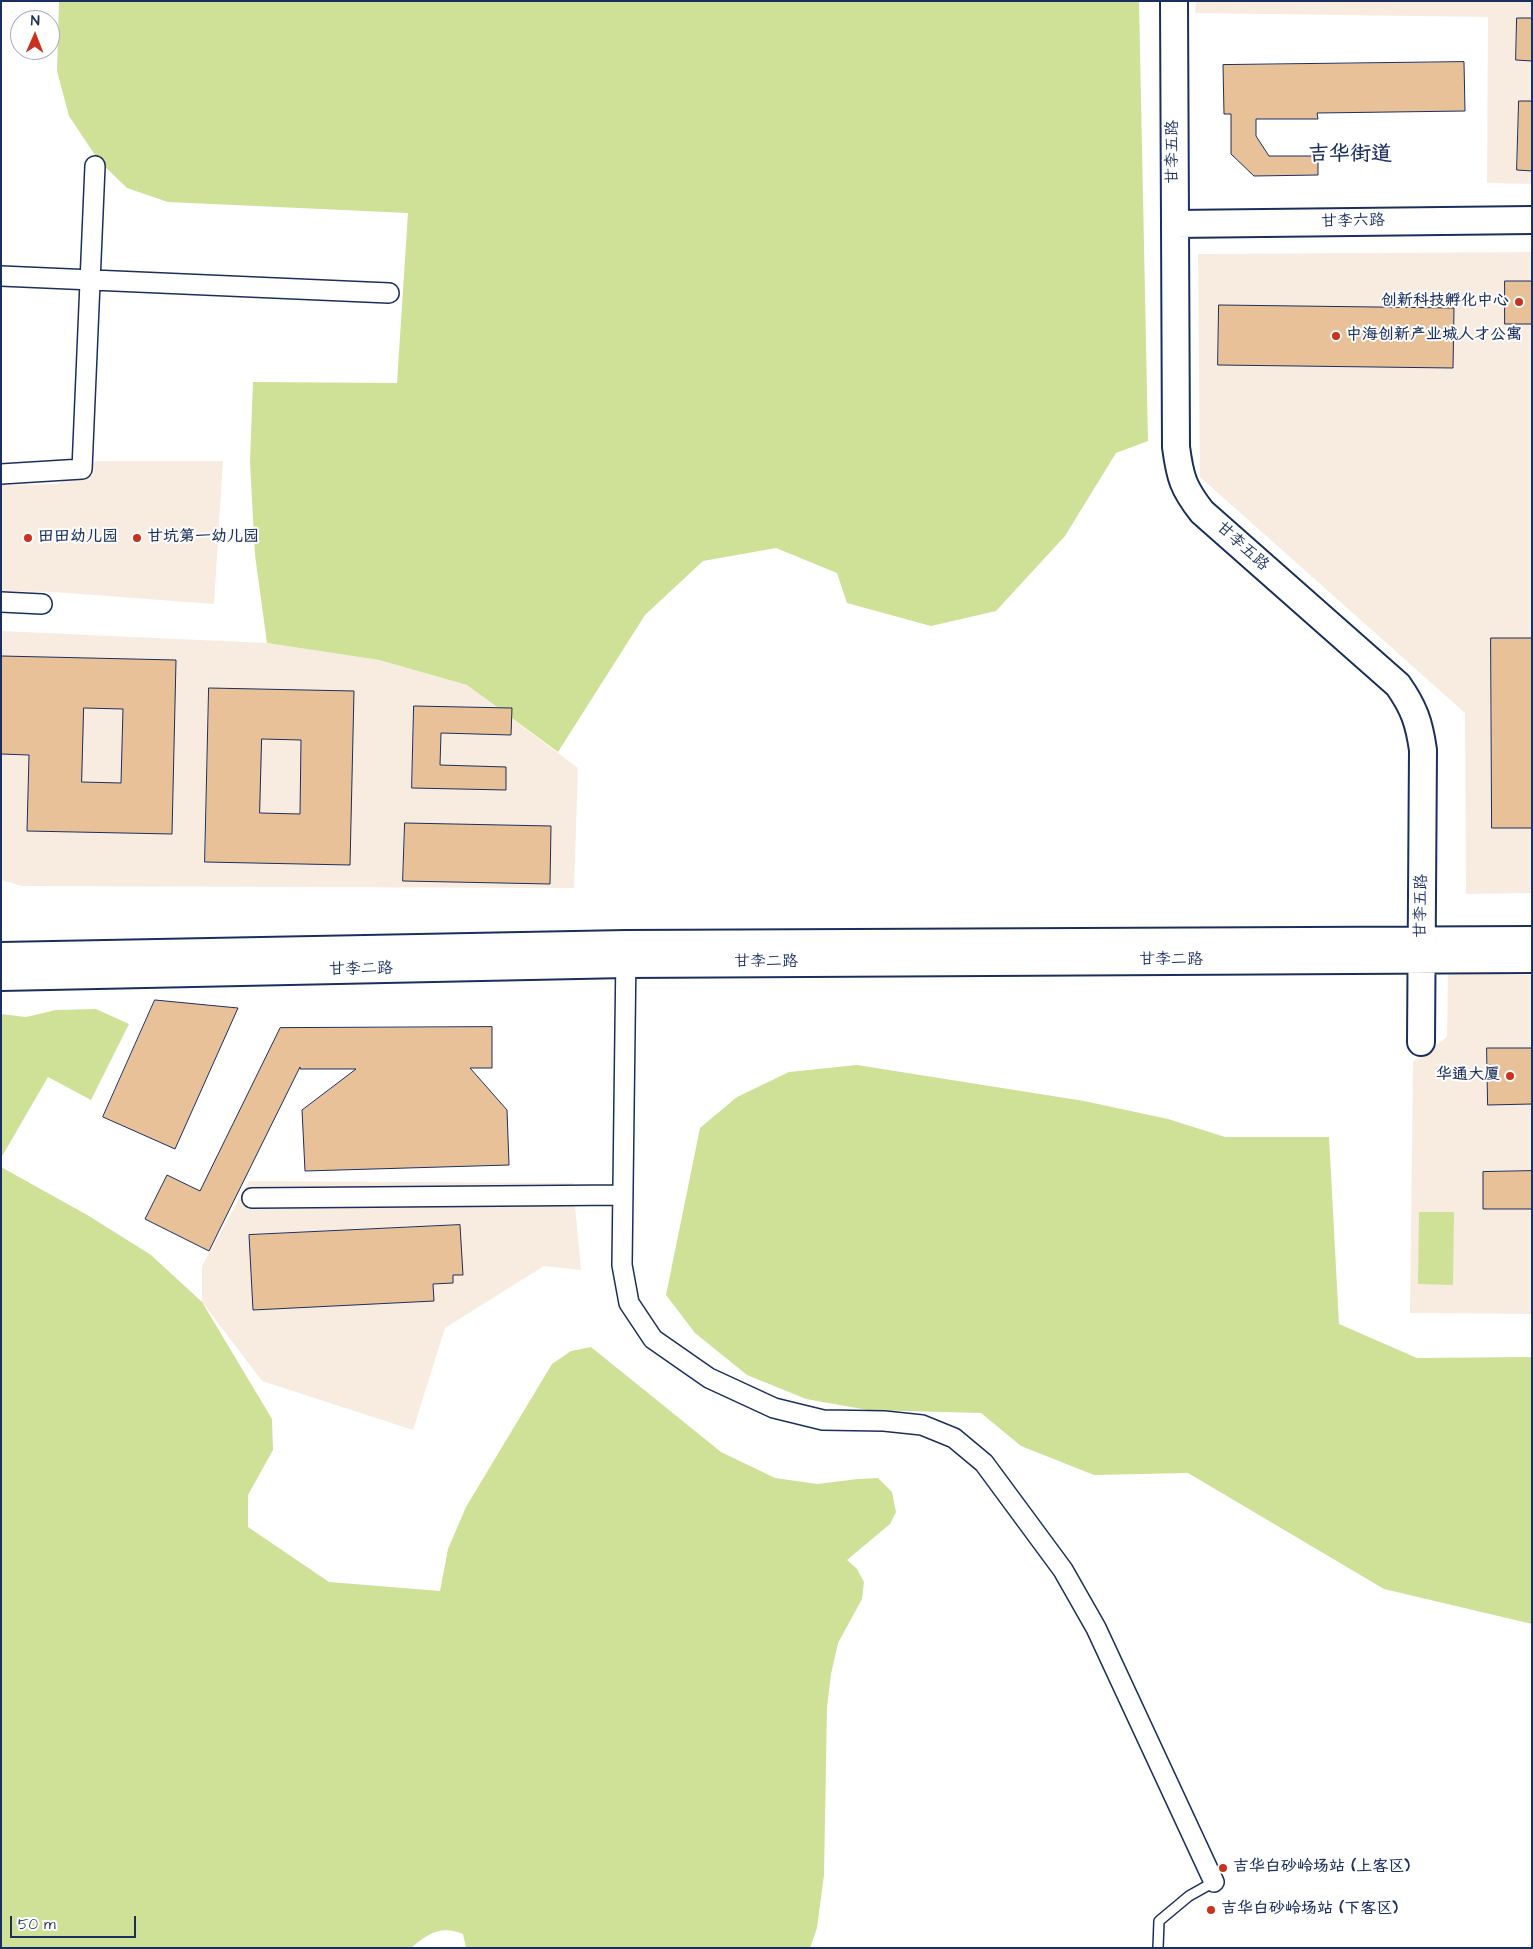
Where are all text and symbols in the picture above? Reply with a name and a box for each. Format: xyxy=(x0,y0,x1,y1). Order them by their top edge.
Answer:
north arrow xyxy=(10,10,60,60)
text: N xyxy=(31,11,40,31)
street label: 甘李五路 xyxy=(1164,120,1184,184)
district label: 吉华街道 xyxy=(1308,143,1392,169)
street label: 甘李六路 xyxy=(1321,212,1385,232)
place label: 创新科技孵化中心 xyxy=(1381,292,1509,312)
marker: 创新科技孵化中心 xyxy=(1513,296,1525,308)
place label: 中海创新产业城人才公寓 xyxy=(1346,326,1522,346)
marker: 中海创新产业城人才公寓 xyxy=(1330,330,1342,342)
street label: 甘李五路 xyxy=(1212,518,1272,576)
place label: 田田幼儿园 xyxy=(38,528,118,548)
place label: 甘坑第一幼儿园 xyxy=(147,528,259,548)
marker: 田田幼儿园 xyxy=(22,532,34,544)
marker: 甘坑第一幼儿园 xyxy=(131,532,143,544)
street label: 甘李五路 xyxy=(1412,874,1432,938)
street label: 甘李二路 xyxy=(1139,951,1203,971)
street label: 甘李二路 xyxy=(734,953,798,973)
street label: 甘李二路 xyxy=(329,960,393,980)
place label: 华通大厦 xyxy=(1436,1066,1500,1086)
marker: 华通大厦 xyxy=(1504,1070,1516,1082)
place label: 吉华白砂岭场站 (上客区) xyxy=(1233,1858,1410,1878)
marker: 吉华白砂岭场站 (上客区) xyxy=(1217,1862,1229,1874)
place label: 吉华白砂岭场站 (下客区) xyxy=(1221,1900,1398,1920)
marker: 吉华白砂岭场站 (下客区) xyxy=(1205,1904,1217,1916)
scale bar xyxy=(12,1906,139,1938)
text: 50 m xyxy=(18,1914,56,1935)

